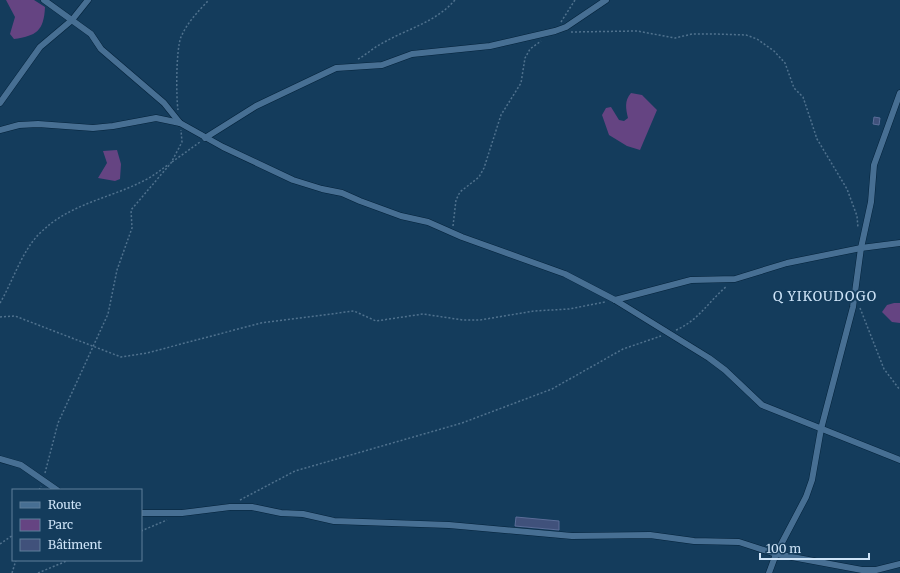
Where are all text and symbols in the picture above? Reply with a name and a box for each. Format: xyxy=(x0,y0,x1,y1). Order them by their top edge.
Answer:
district label: Q YIKOUDOGO xyxy=(773,288,877,305)
legend xyxy=(12,489,142,561)
text: Route xyxy=(48,497,81,512)
text: Parc xyxy=(48,517,73,532)
scale bar xyxy=(760,535,869,561)
text: Bâtiment xyxy=(48,537,102,552)
text: 100 m xyxy=(766,541,801,556)

